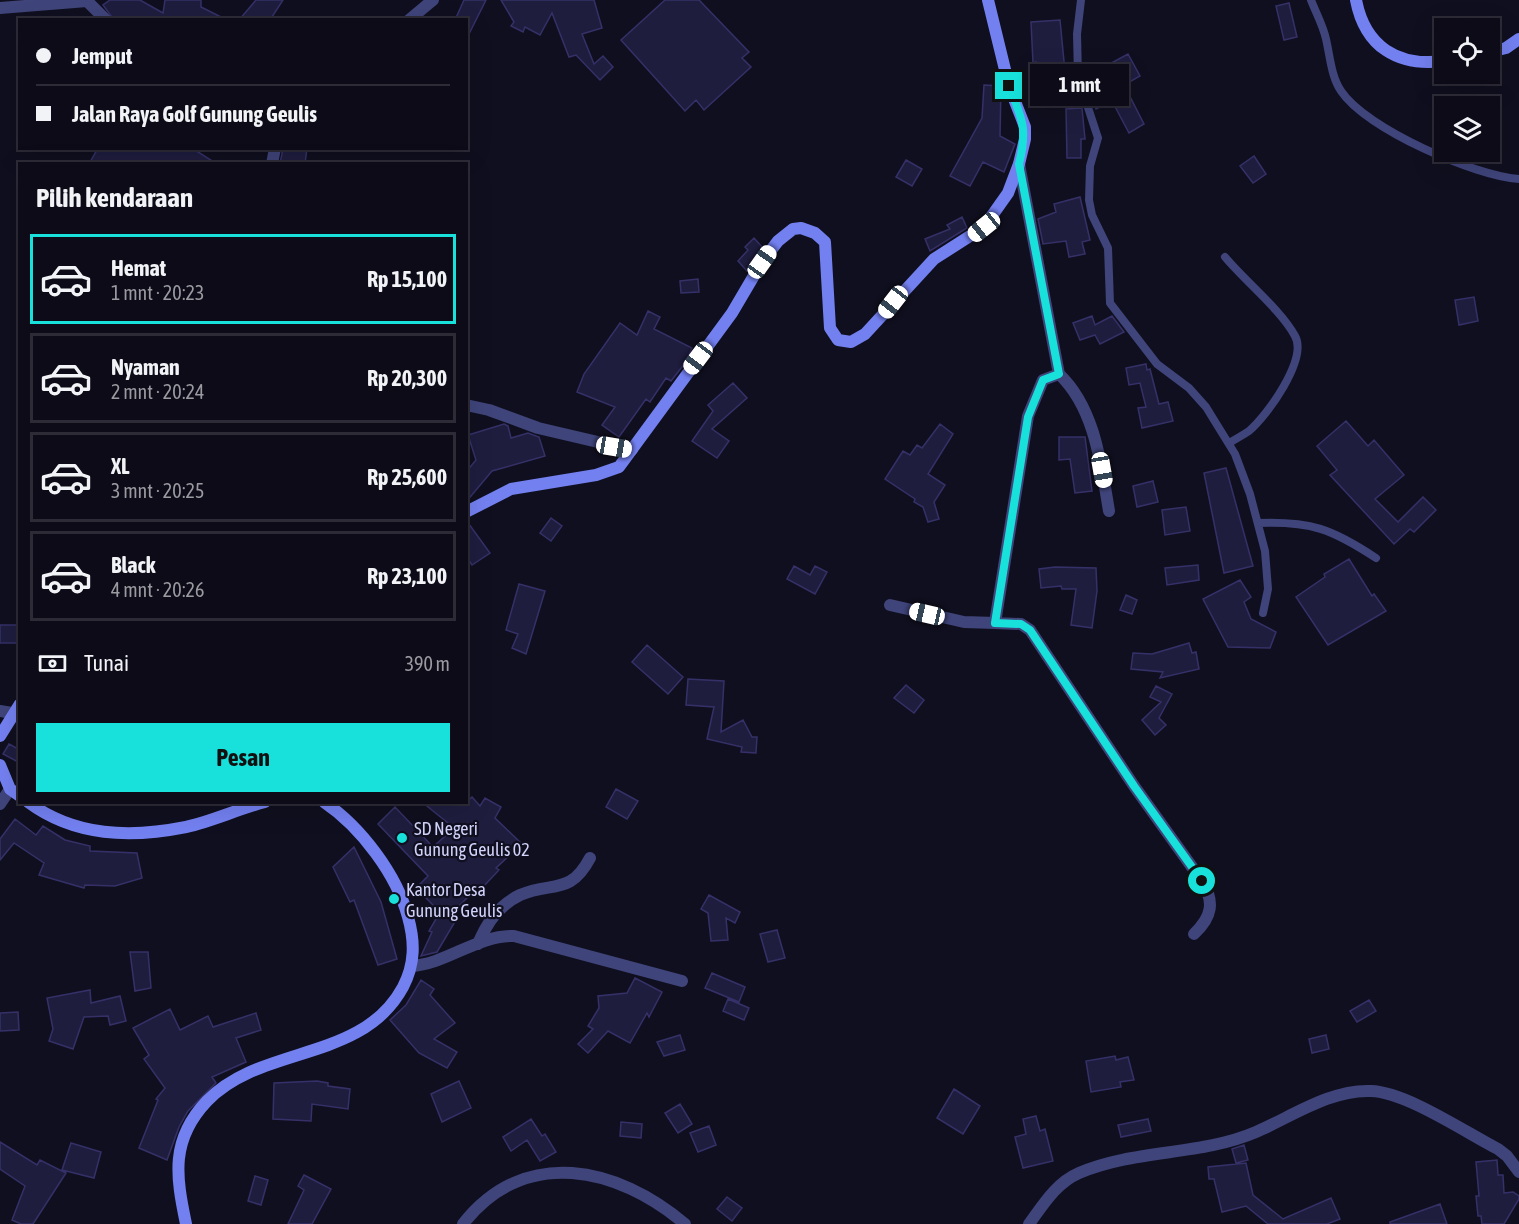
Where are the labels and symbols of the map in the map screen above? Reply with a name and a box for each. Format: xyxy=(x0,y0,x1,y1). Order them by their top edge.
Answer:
callout: 1 mnt xyxy=(1030,65,1129,107)
route end xyxy=(995,72,1022,99)
car xyxy=(964,209,1004,245)
car xyxy=(744,242,780,282)
car xyxy=(875,282,911,322)
car xyxy=(680,338,716,378)
car xyxy=(595,435,633,459)
car xyxy=(1090,451,1114,489)
car xyxy=(907,601,947,627)
place label: SD Negeri Gunung Geulis 02 xyxy=(414,818,530,860)
marker: SD Negeri Gunung Geulis 02 xyxy=(395,831,409,845)
route start xyxy=(1188,867,1215,894)
place label: Kantor Desa Gunung Geulis xyxy=(406,879,502,921)
marker: Kantor Desa Gunung Geulis xyxy=(387,892,401,906)

